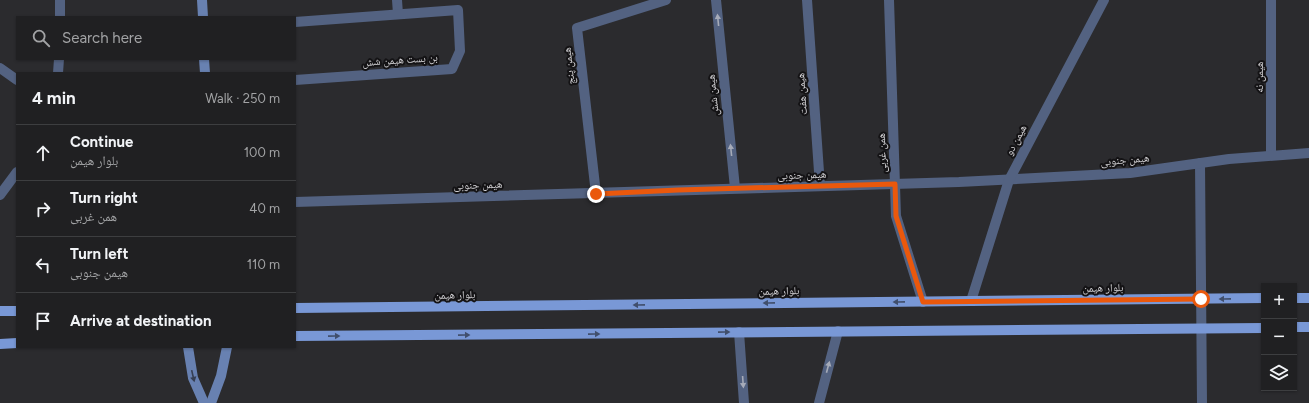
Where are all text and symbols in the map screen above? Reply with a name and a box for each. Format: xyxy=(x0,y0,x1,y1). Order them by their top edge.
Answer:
one-way arrow xyxy=(714,14,721,26)
search box xyxy=(16,16,296,60)
icon: search xyxy=(30,27,52,49)
text: Search here xyxy=(62,29,142,47)
street label: هیمن پنج xyxy=(561,46,578,85)
street label: بن بست هیمن شش xyxy=(362,51,438,69)
street label: هیمن نه xyxy=(1253,61,1266,93)
street label: هیمن هفت xyxy=(794,72,810,115)
street label: هیمن شش xyxy=(704,73,722,116)
text: 4 min xyxy=(32,88,76,108)
text: Walk · 250 m xyxy=(205,91,280,106)
street label: هیمن دو xyxy=(1003,122,1030,158)
street label: همن غربی xyxy=(875,132,889,173)
text: Continue xyxy=(70,133,133,151)
icon: ahead xyxy=(32,142,54,164)
one-way arrow xyxy=(727,143,734,156)
text: 100 m xyxy=(244,145,280,160)
street label: هیمن جنوبی xyxy=(1100,151,1150,169)
text: بلوار هیمن xyxy=(70,153,118,168)
street label: هیمن جنوبی xyxy=(777,168,827,182)
street label: هیمن جنوبی xyxy=(453,178,503,192)
route end xyxy=(587,185,605,203)
text: Turn right xyxy=(70,189,138,207)
icon: right xyxy=(32,198,54,220)
text: 40 m xyxy=(249,201,280,216)
text: همن غربی xyxy=(70,209,117,224)
text: Turn left xyxy=(70,245,128,263)
icon: left xyxy=(32,254,54,276)
text: 110 m xyxy=(247,257,280,272)
text: هیمن جنوبی xyxy=(70,265,128,280)
street label: بلوار هیمن xyxy=(1082,281,1124,295)
map controls xyxy=(1261,283,1297,391)
button: + xyxy=(1261,283,1297,319)
street label: بلوار هیمن xyxy=(758,284,800,298)
street label: بلوار هیمن xyxy=(434,288,476,302)
route start xyxy=(1192,290,1210,308)
one-way arrow xyxy=(1218,296,1231,302)
one-way arrow xyxy=(892,299,905,305)
one-way arrow xyxy=(762,300,775,306)
one-way arrow xyxy=(632,302,645,308)
icon: arrive xyxy=(32,310,54,332)
text: Arrive at destination xyxy=(70,312,211,330)
button: − xyxy=(1261,319,1297,355)
one-way arrow xyxy=(718,329,730,336)
one-way arrow xyxy=(588,331,601,337)
one-way arrow xyxy=(458,332,471,338)
one-way arrow xyxy=(328,333,341,339)
button: layers xyxy=(1261,355,1297,391)
one-way arrow xyxy=(825,361,831,373)
one-way arrow xyxy=(191,369,197,382)
one-way arrow xyxy=(739,376,746,388)

